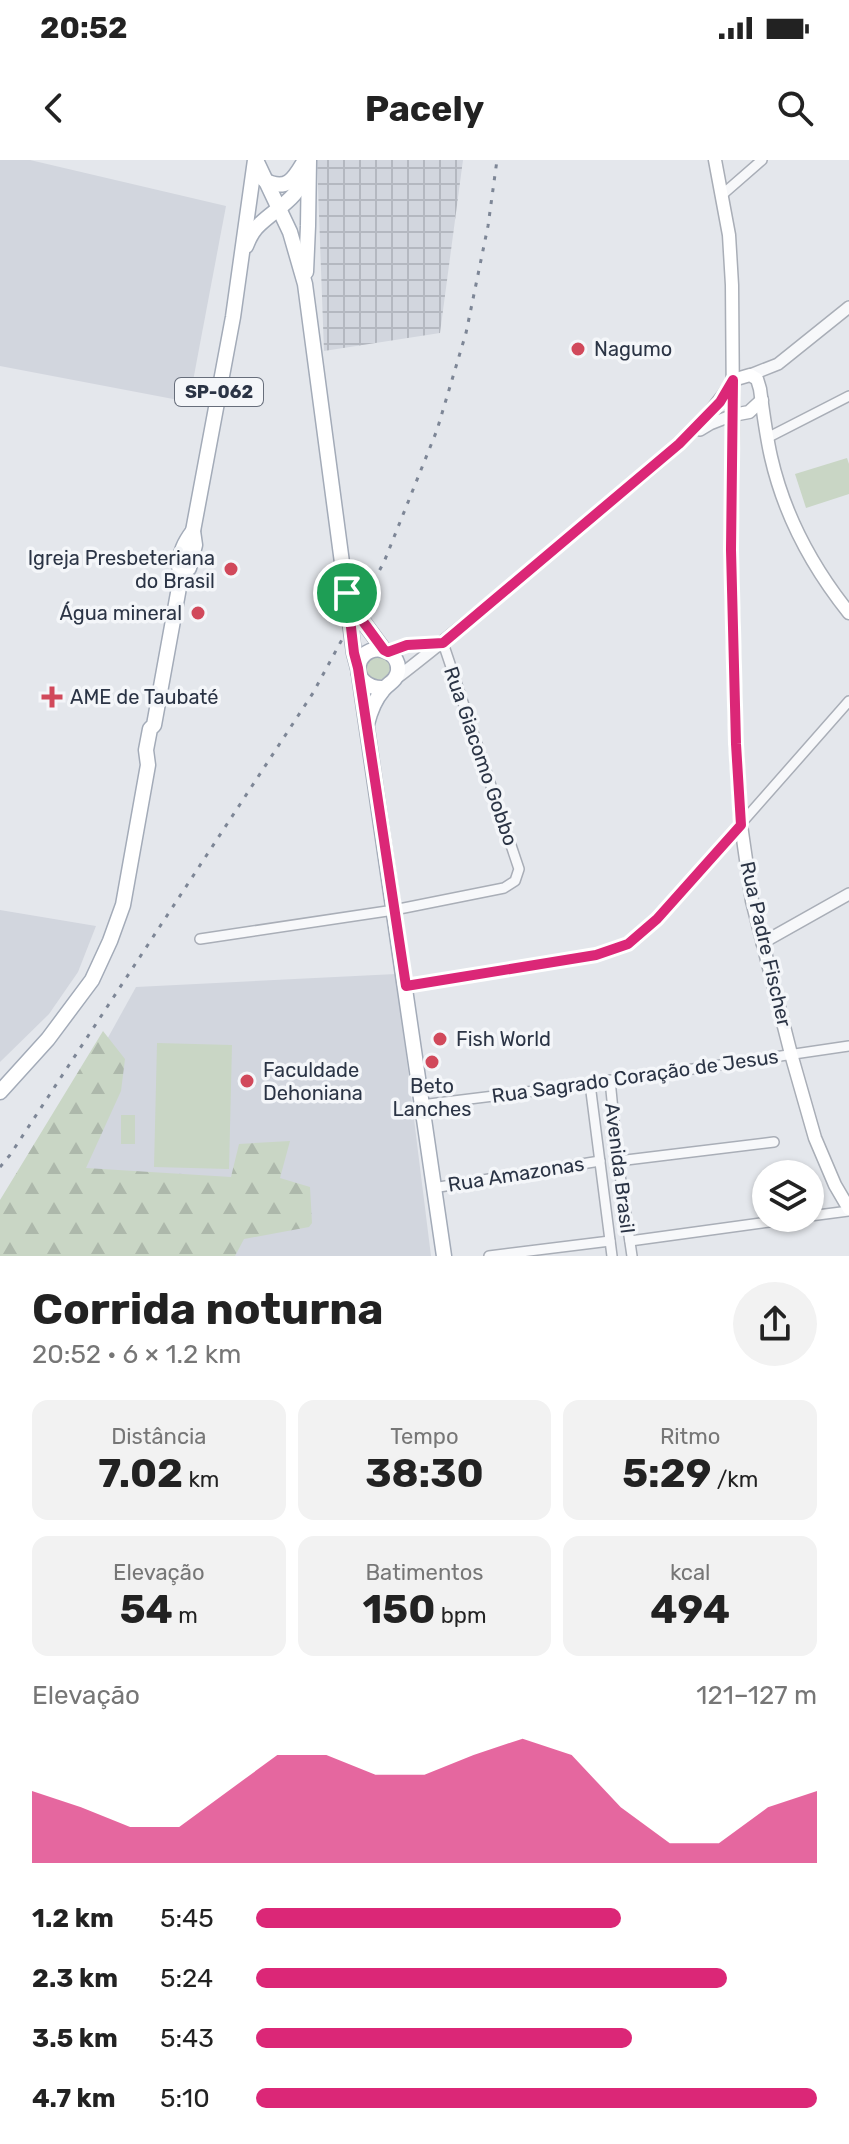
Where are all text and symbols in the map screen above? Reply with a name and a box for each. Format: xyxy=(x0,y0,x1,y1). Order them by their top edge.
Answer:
text: 20:52 xyxy=(40,10,128,46)
icon: back xyxy=(32,86,76,130)
icon: search xyxy=(773,86,817,130)
text: Pacely xyxy=(365,87,484,130)
place label: Nagumo xyxy=(594,337,672,361)
marker: Nagumo xyxy=(569,340,587,358)
road number: SP-062 xyxy=(175,378,263,406)
place label: Igreja Presbeteriana do Brasil xyxy=(28,546,215,593)
pin xyxy=(313,559,381,627)
marker: Igreja Presbeteriana do Brasil xyxy=(222,560,240,578)
icon: arrive xyxy=(325,571,369,615)
place label: Água mineral xyxy=(60,601,182,625)
marker: Água mineral xyxy=(189,604,207,622)
street label: Rua Giacomo Gobbo xyxy=(439,663,523,849)
place label: AME de Taubaté xyxy=(70,685,218,709)
marker: AME de Taubaté xyxy=(41,686,63,708)
street label: Rua Padre Fischer xyxy=(735,859,797,1029)
place label: Fish World xyxy=(456,1027,551,1051)
marker: Fish World xyxy=(431,1030,449,1048)
street label: Rua Sagrado Coração de Jesus xyxy=(490,1044,780,1108)
marker: Beto Lanches xyxy=(423,1053,441,1071)
place label: Faculdade Dehoniana xyxy=(263,1058,363,1105)
marker: Faculdade Dehoniana xyxy=(238,1072,256,1090)
place label: Beto Lanches xyxy=(392,1074,472,1121)
street label: Avenida Brasil xyxy=(600,1101,640,1235)
street label: Rua Amazonas xyxy=(446,1151,586,1197)
map controls xyxy=(752,1160,824,1232)
button: layers xyxy=(752,1160,824,1232)
button: share xyxy=(733,1282,817,1366)
text: Corrida noturna xyxy=(32,1283,383,1335)
text: 20:52 · 6 × 1.2 km xyxy=(32,1339,241,1370)
text: Distância xyxy=(111,1423,207,1450)
text: Tempo xyxy=(390,1423,459,1450)
text: Ritmo xyxy=(660,1423,720,1450)
text: 7.02 xyxy=(98,1450,183,1497)
text: 38:30 xyxy=(365,1450,484,1497)
text: 5:29 xyxy=(622,1450,711,1497)
text: km xyxy=(183,1466,219,1493)
text: /km xyxy=(711,1466,758,1493)
text: Elevação xyxy=(113,1559,205,1586)
text: Batimentos xyxy=(365,1559,484,1586)
text: kcal xyxy=(670,1559,710,1586)
text: 54 xyxy=(120,1586,173,1633)
text: 150 xyxy=(362,1586,435,1633)
text: 494 xyxy=(650,1586,730,1633)
text: m xyxy=(173,1602,198,1629)
text: bpm xyxy=(435,1602,487,1629)
text: Elevação xyxy=(32,1680,140,1711)
text: 121–127 m xyxy=(696,1680,817,1711)
text: 1.2 km xyxy=(32,1903,114,1934)
text: 5:45 xyxy=(160,1903,214,1934)
text: 2.3 km xyxy=(32,1963,118,1994)
text: 5:24 xyxy=(160,1963,213,1994)
text: 3.5 km xyxy=(32,2023,118,2054)
text: 5:43 xyxy=(160,2023,214,2054)
text: 4.7 km xyxy=(32,2083,116,2114)
text: 5:10 xyxy=(160,2083,210,2114)

